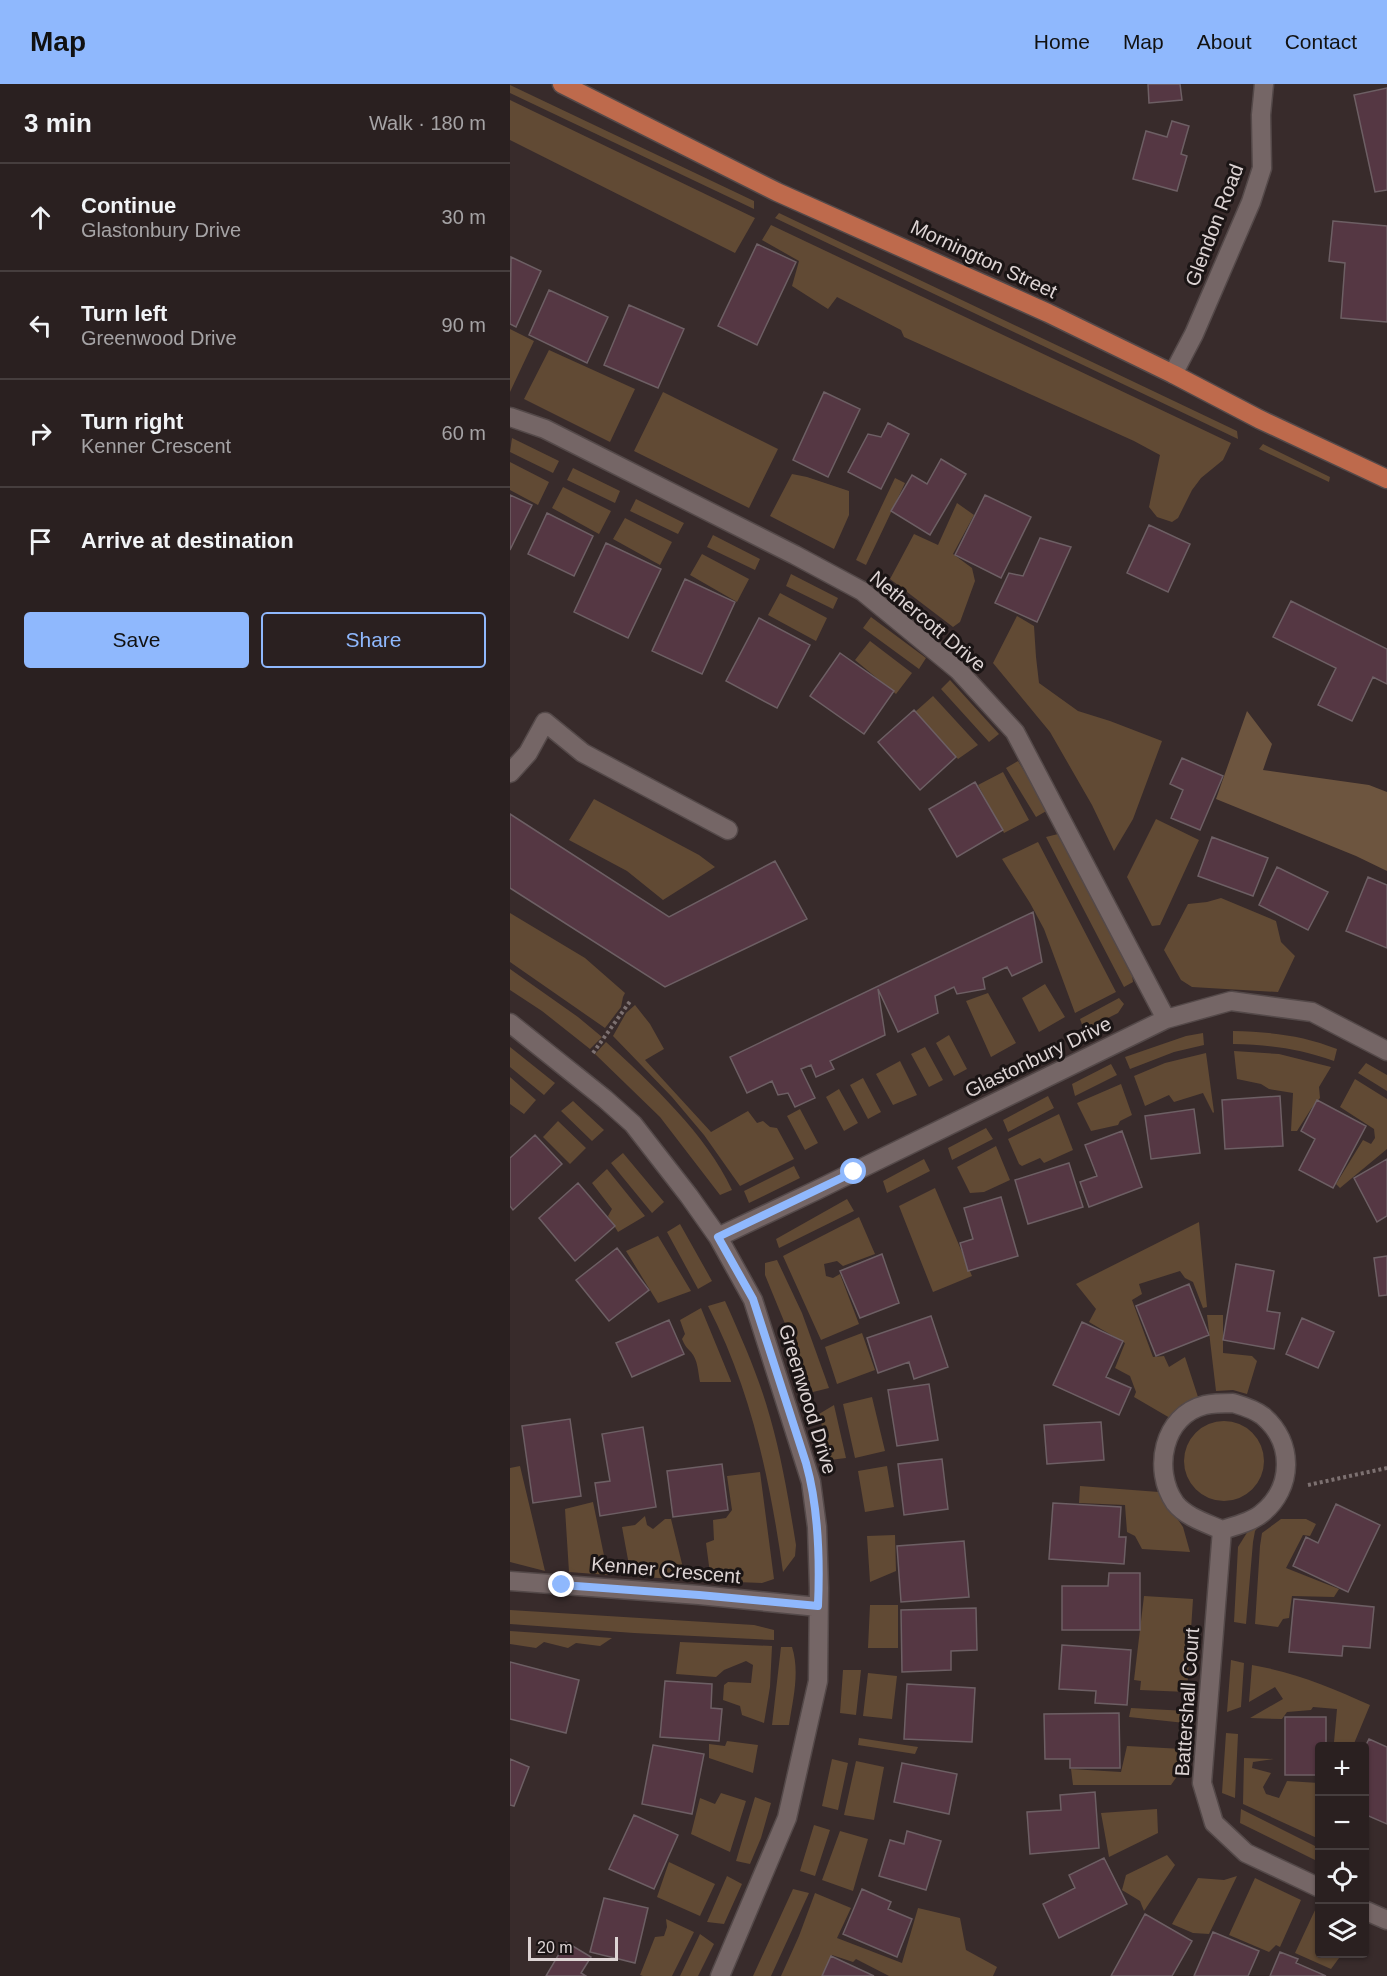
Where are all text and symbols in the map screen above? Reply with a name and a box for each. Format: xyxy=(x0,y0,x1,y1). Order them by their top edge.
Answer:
text: Map xyxy=(30,26,86,57)
text: Home xyxy=(1034,30,1090,53)
text: Map xyxy=(1123,30,1164,53)
text: About xyxy=(1197,30,1252,53)
text: Contact xyxy=(1285,30,1357,53)
text: 3 min xyxy=(24,108,92,138)
text: Walk · 180 m xyxy=(369,112,486,134)
street label: Glendon Road xyxy=(1181,161,1247,289)
text: Continue xyxy=(81,193,176,218)
icon: ahead xyxy=(24,201,57,234)
text: 30 m xyxy=(442,206,486,228)
street label: Mornington Street xyxy=(907,215,1061,303)
text: Glastonbury Drive xyxy=(81,219,241,241)
text: Turn left xyxy=(81,301,167,326)
icon: left xyxy=(24,309,57,342)
text: 90 m xyxy=(442,314,486,336)
text: Greenwood Drive xyxy=(81,327,237,349)
text: Turn right xyxy=(81,409,183,434)
icon: right xyxy=(24,417,57,450)
text: 60 m xyxy=(442,422,486,444)
text: Kenner Crescent xyxy=(81,435,231,457)
icon: arrive xyxy=(24,525,57,558)
text: Arrive at destination xyxy=(81,528,294,553)
street label: Nethercott Drive xyxy=(866,566,990,676)
button: Save xyxy=(24,612,249,668)
button: Share xyxy=(261,612,486,668)
street label: Glastonbury Drive xyxy=(961,1012,1115,1102)
route start xyxy=(840,1158,866,1184)
street label: Greenwood Drive xyxy=(775,1321,841,1477)
street label: Kenner Crescent xyxy=(590,1553,742,1588)
route end xyxy=(548,1571,574,1597)
street label: Battershall Court xyxy=(1171,1627,1203,1777)
map controls xyxy=(1315,1742,1369,1958)
button: + xyxy=(1315,1742,1369,1796)
button: − xyxy=(1315,1796,1369,1850)
button: locate xyxy=(1315,1850,1369,1904)
button: layers xyxy=(1315,1904,1369,1958)
scale bar xyxy=(528,1934,618,1962)
text: 20 m xyxy=(537,1939,573,1956)

